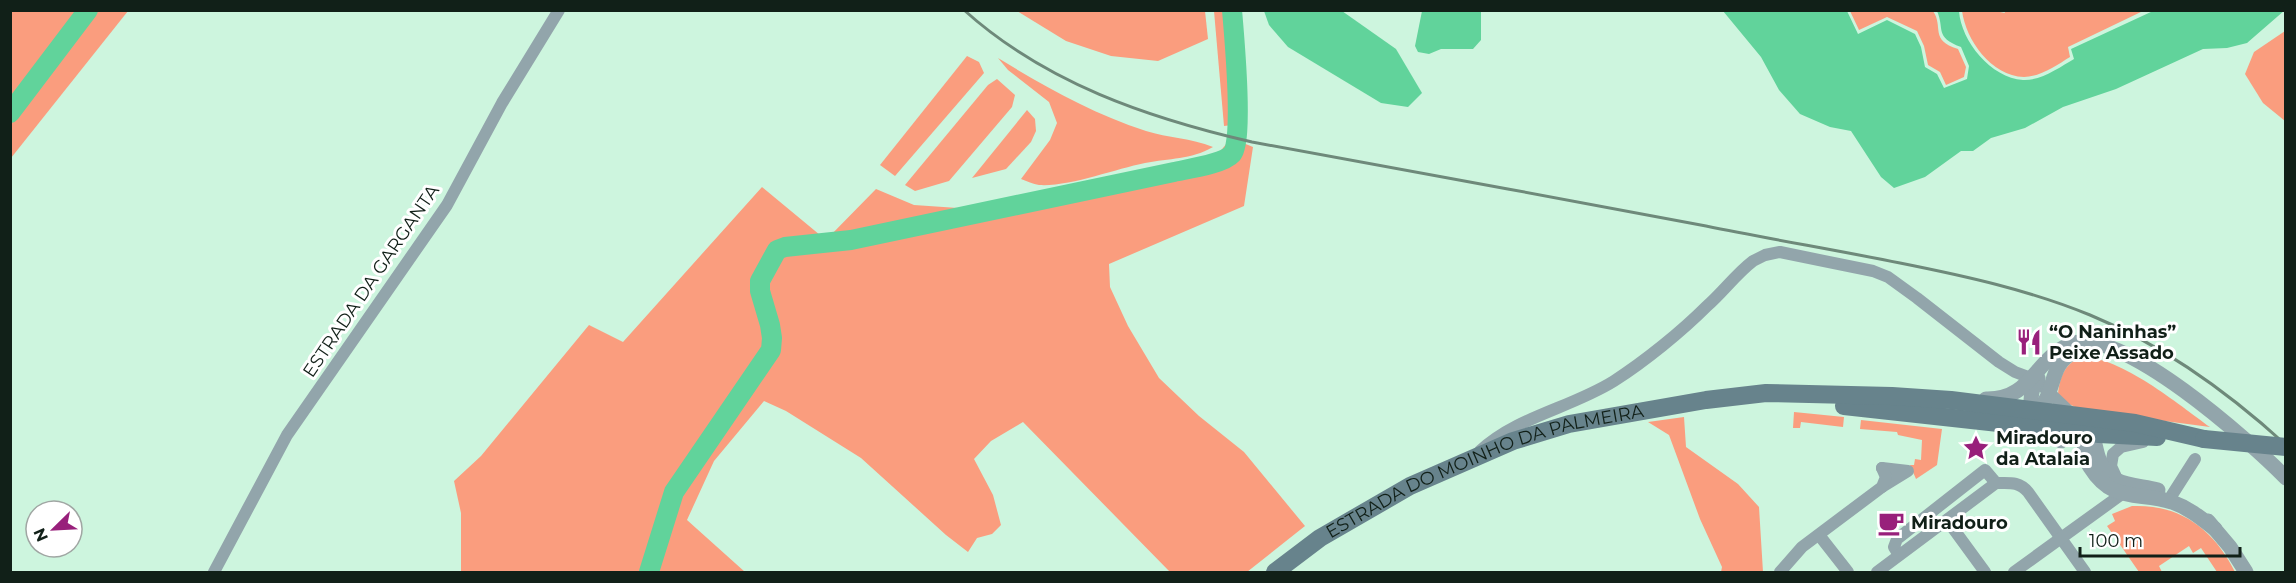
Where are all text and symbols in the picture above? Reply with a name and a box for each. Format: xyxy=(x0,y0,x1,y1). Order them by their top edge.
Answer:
street label: ESTRADA DA GARGANTA xyxy=(298,180,444,382)
place label: “O Naninhas” Peixe Assado xyxy=(2049,321,2176,364)
restaurant icon: “O Naninhas” Peixe Assado xyxy=(2014,327,2044,357)
street label: ESTRADA DO MOINHO DA PALMEIRA xyxy=(1322,400,1645,543)
place label: Miradouro da Atalaia xyxy=(1996,427,2093,470)
place icon: Miradouro da Atalaia xyxy=(1961,433,1991,463)
north arrow xyxy=(24,499,84,559)
cafe icon: Miradouro xyxy=(1876,508,1906,538)
place label: Miradouro xyxy=(1911,512,2008,534)
scale bar xyxy=(2080,520,2240,558)
text: N xyxy=(29,525,52,545)
text: 100 m xyxy=(2089,530,2143,552)

